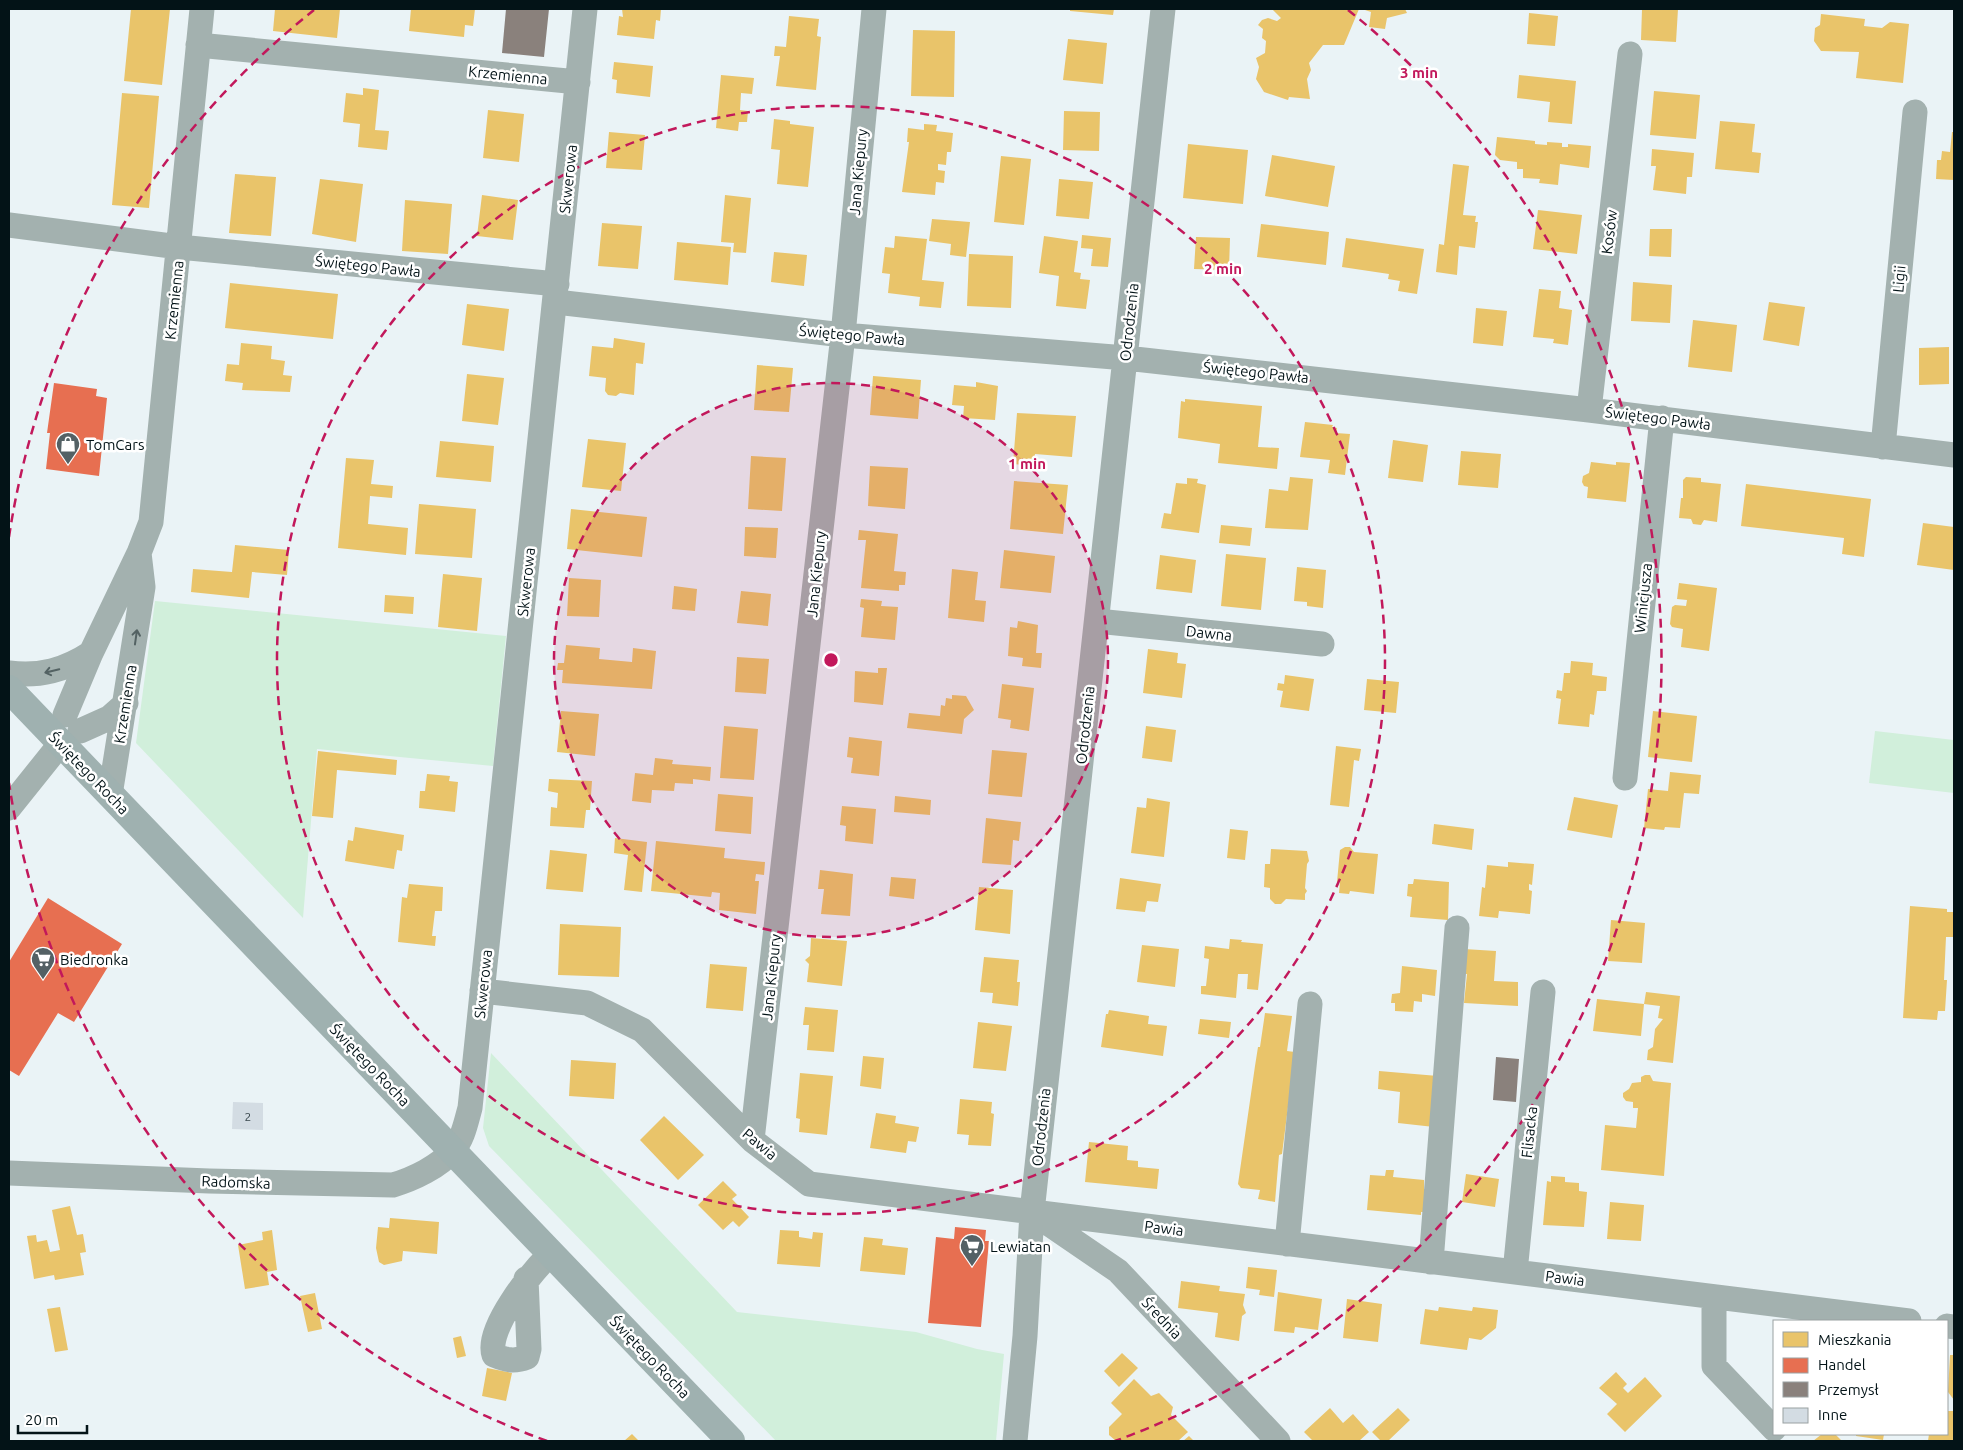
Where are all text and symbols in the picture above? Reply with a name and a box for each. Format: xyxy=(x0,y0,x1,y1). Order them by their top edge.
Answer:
street label: Krzemienna xyxy=(468,62,548,88)
text: 3 min xyxy=(1400,64,1438,81)
street label: Jana Kiepury xyxy=(846,128,870,216)
street label: Skwerowa xyxy=(556,144,580,214)
street label: Kosów xyxy=(1598,208,1620,255)
street label: Świętego Pawła xyxy=(314,252,422,280)
street label: Krzemienna xyxy=(161,260,187,340)
text: 2 min xyxy=(1204,260,1242,277)
street label: Ligii xyxy=(1889,265,1909,293)
street label: Odrodzenia xyxy=(1116,282,1142,362)
street label: Świętego Pawła xyxy=(798,322,906,348)
street label: Świętego Pawła xyxy=(1202,358,1310,386)
street label: Świętego Pawła xyxy=(1604,403,1712,433)
shop icon: TomCars xyxy=(55,431,81,465)
place label: TomCars xyxy=(86,436,144,453)
text: 1 min xyxy=(1008,455,1046,472)
street label: Jana Kiepury xyxy=(803,530,829,618)
street label: Skwerowa xyxy=(514,547,538,617)
street label: Winicjusza xyxy=(1631,562,1655,634)
street label: Dawna xyxy=(1185,622,1233,644)
one-way arrow xyxy=(131,629,141,645)
centre of rings xyxy=(822,651,840,669)
street label: Krzemienna xyxy=(110,663,140,745)
one-way arrow xyxy=(44,667,60,676)
street label: Odrodzenia xyxy=(1072,685,1098,765)
street label: Świętego Rocha xyxy=(45,728,133,818)
street label: Jana Kiepury xyxy=(758,933,784,1021)
supermarket icon: Biedronka xyxy=(30,946,56,980)
street label: Skwerowa xyxy=(471,949,495,1019)
place label: Biedronka xyxy=(60,951,129,968)
street label: Świętego Rocha xyxy=(326,1020,414,1110)
street label: Odrodzenia xyxy=(1028,1087,1054,1167)
street label: Flisacka xyxy=(1518,1105,1540,1159)
house number: 2 xyxy=(245,1110,251,1123)
street label: Pawia xyxy=(739,1125,781,1163)
street label: Radomska xyxy=(201,1172,271,1192)
street label: Pawia xyxy=(1143,1217,1185,1239)
supermarket icon: Lewiatan xyxy=(959,1233,985,1267)
place label: Lewiatan xyxy=(990,1238,1051,1255)
street label: Pawia xyxy=(1544,1267,1586,1289)
street label: Średnia xyxy=(1139,1294,1185,1342)
street label: Świętego Rocha xyxy=(606,1312,694,1402)
legend xyxy=(1773,1320,1948,1435)
text: Mieszkania xyxy=(1818,1331,1892,1348)
text: Handel xyxy=(1818,1356,1866,1373)
text: Przemysł xyxy=(1818,1381,1878,1398)
scale bar xyxy=(18,1402,86,1434)
text: Inne xyxy=(1818,1406,1847,1423)
text: 20 m xyxy=(25,1411,58,1428)

